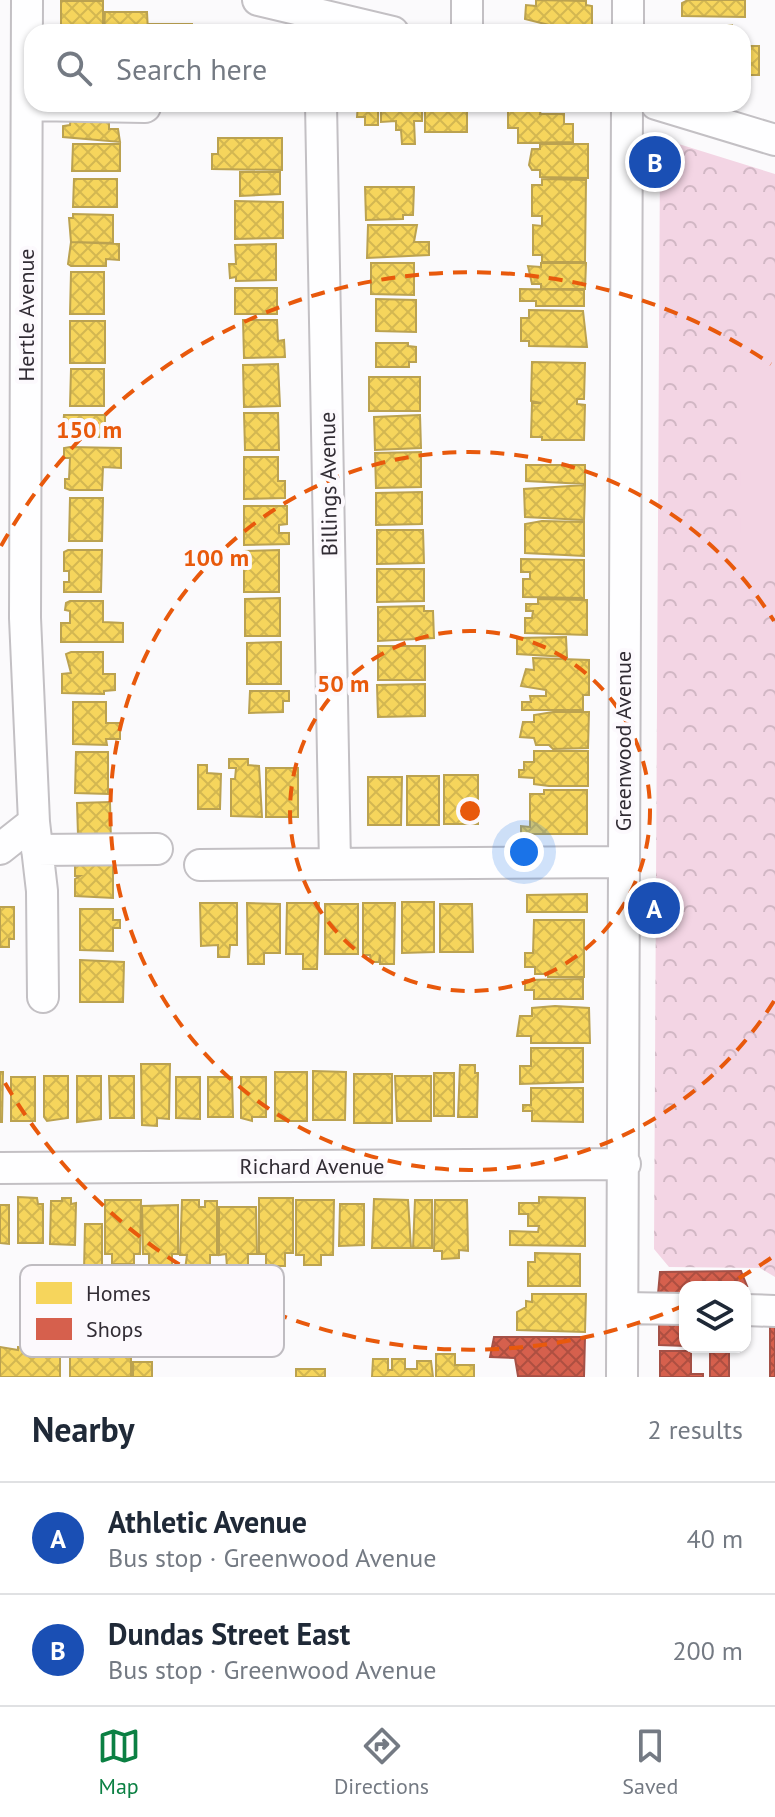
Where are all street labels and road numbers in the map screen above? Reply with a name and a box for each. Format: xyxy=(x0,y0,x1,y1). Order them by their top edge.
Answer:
street label: Hertle Avenue xyxy=(12,248,40,382)
street label: Billings Avenue xyxy=(313,412,343,556)
street label: Greenwood Avenue xyxy=(609,651,637,831)
street label: Richard Avenue xyxy=(239,1152,385,1180)

